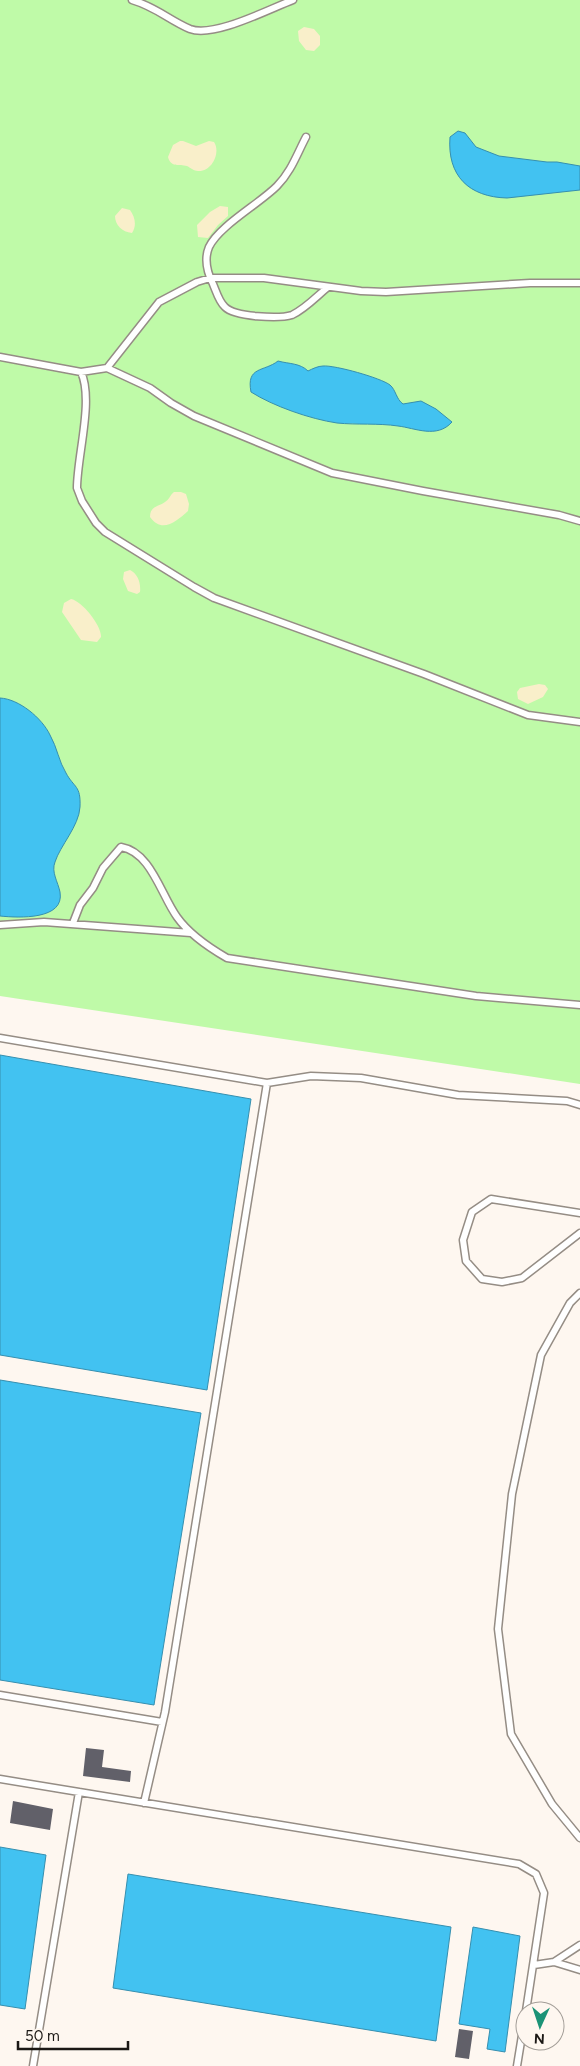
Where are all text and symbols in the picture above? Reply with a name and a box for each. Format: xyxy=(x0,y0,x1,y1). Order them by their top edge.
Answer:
north arrow xyxy=(515,2001,565,2051)
scale bar xyxy=(18,2018,128,2050)
text: 50 m xyxy=(25,2027,60,2045)
text: N xyxy=(533,2030,545,2047)

